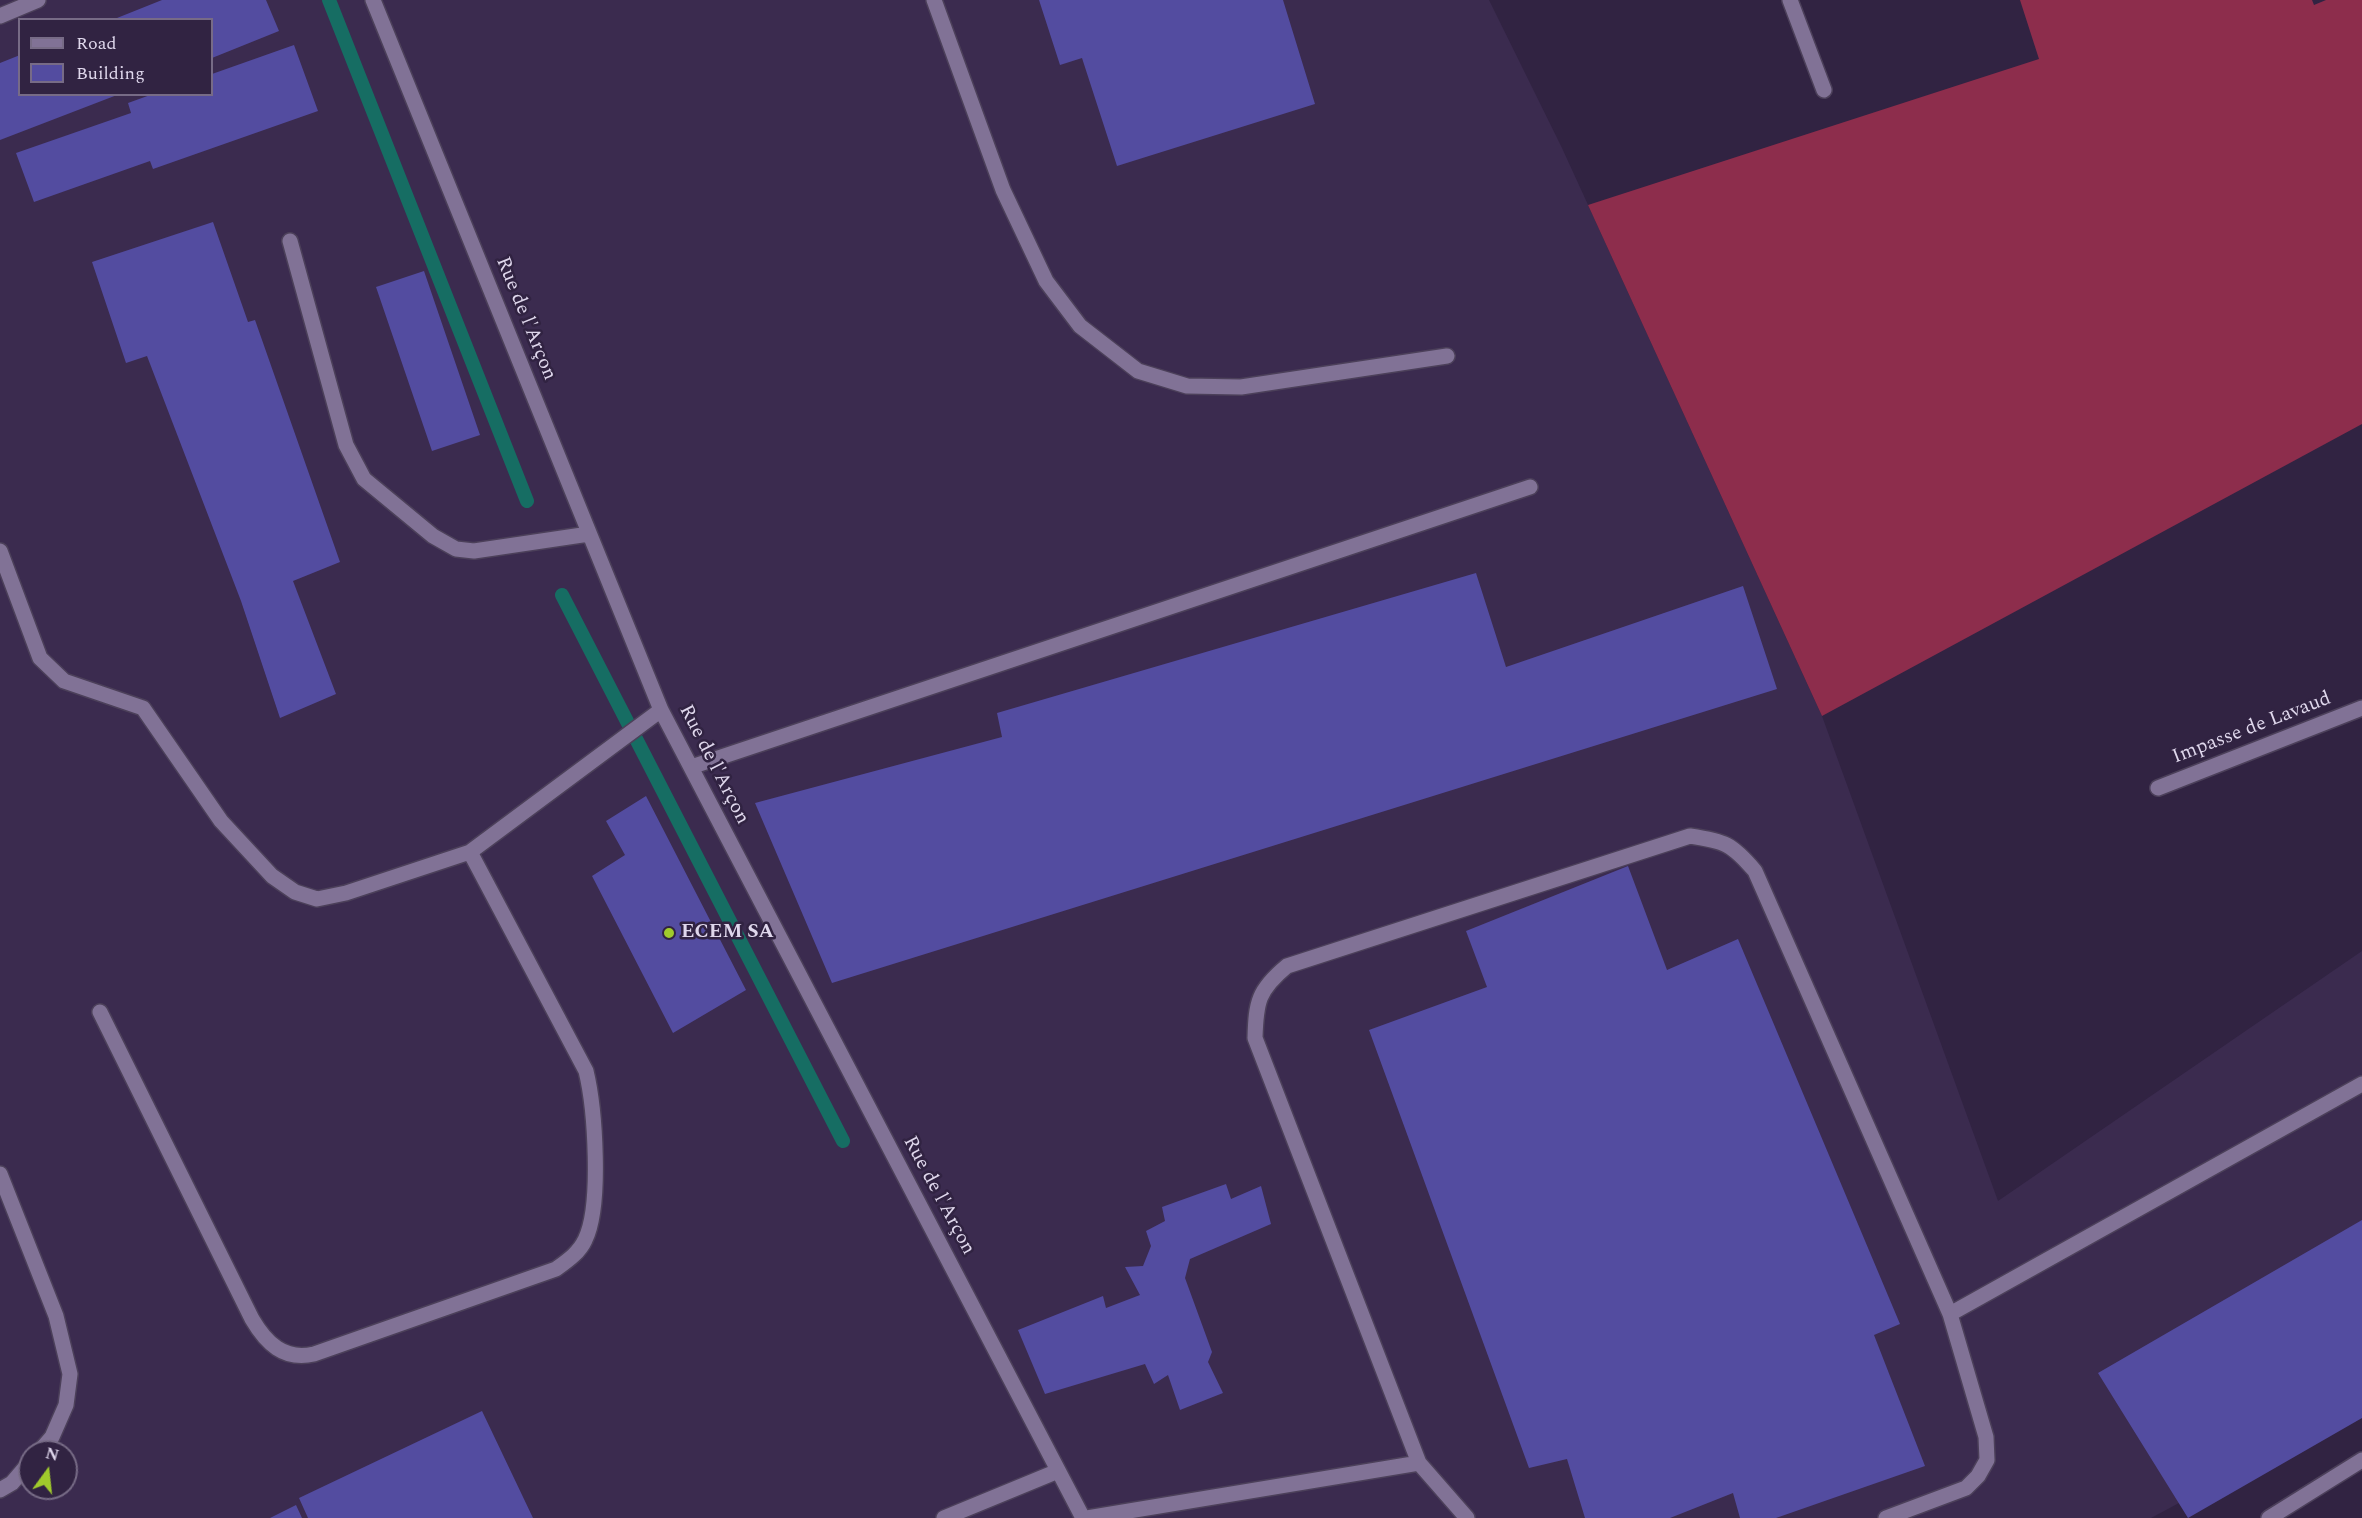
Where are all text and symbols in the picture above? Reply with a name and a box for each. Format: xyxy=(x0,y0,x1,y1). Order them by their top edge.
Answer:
legend xyxy=(18,18,213,96)
text: Road xyxy=(76,30,117,57)
text: Building xyxy=(76,60,145,87)
street label: Rue de l'Arçon xyxy=(489,254,561,384)
street label: Impasse de Lavaud xyxy=(2169,688,2335,770)
street label: Rue de l'Arçon xyxy=(673,701,753,829)
place label: ECEM SA xyxy=(681,921,774,945)
marker: ECEM SA xyxy=(662,926,676,940)
street label: Rue de l'Arçon xyxy=(897,1133,979,1259)
north arrow xyxy=(18,1440,78,1500)
text: N xyxy=(43,1441,62,1468)

